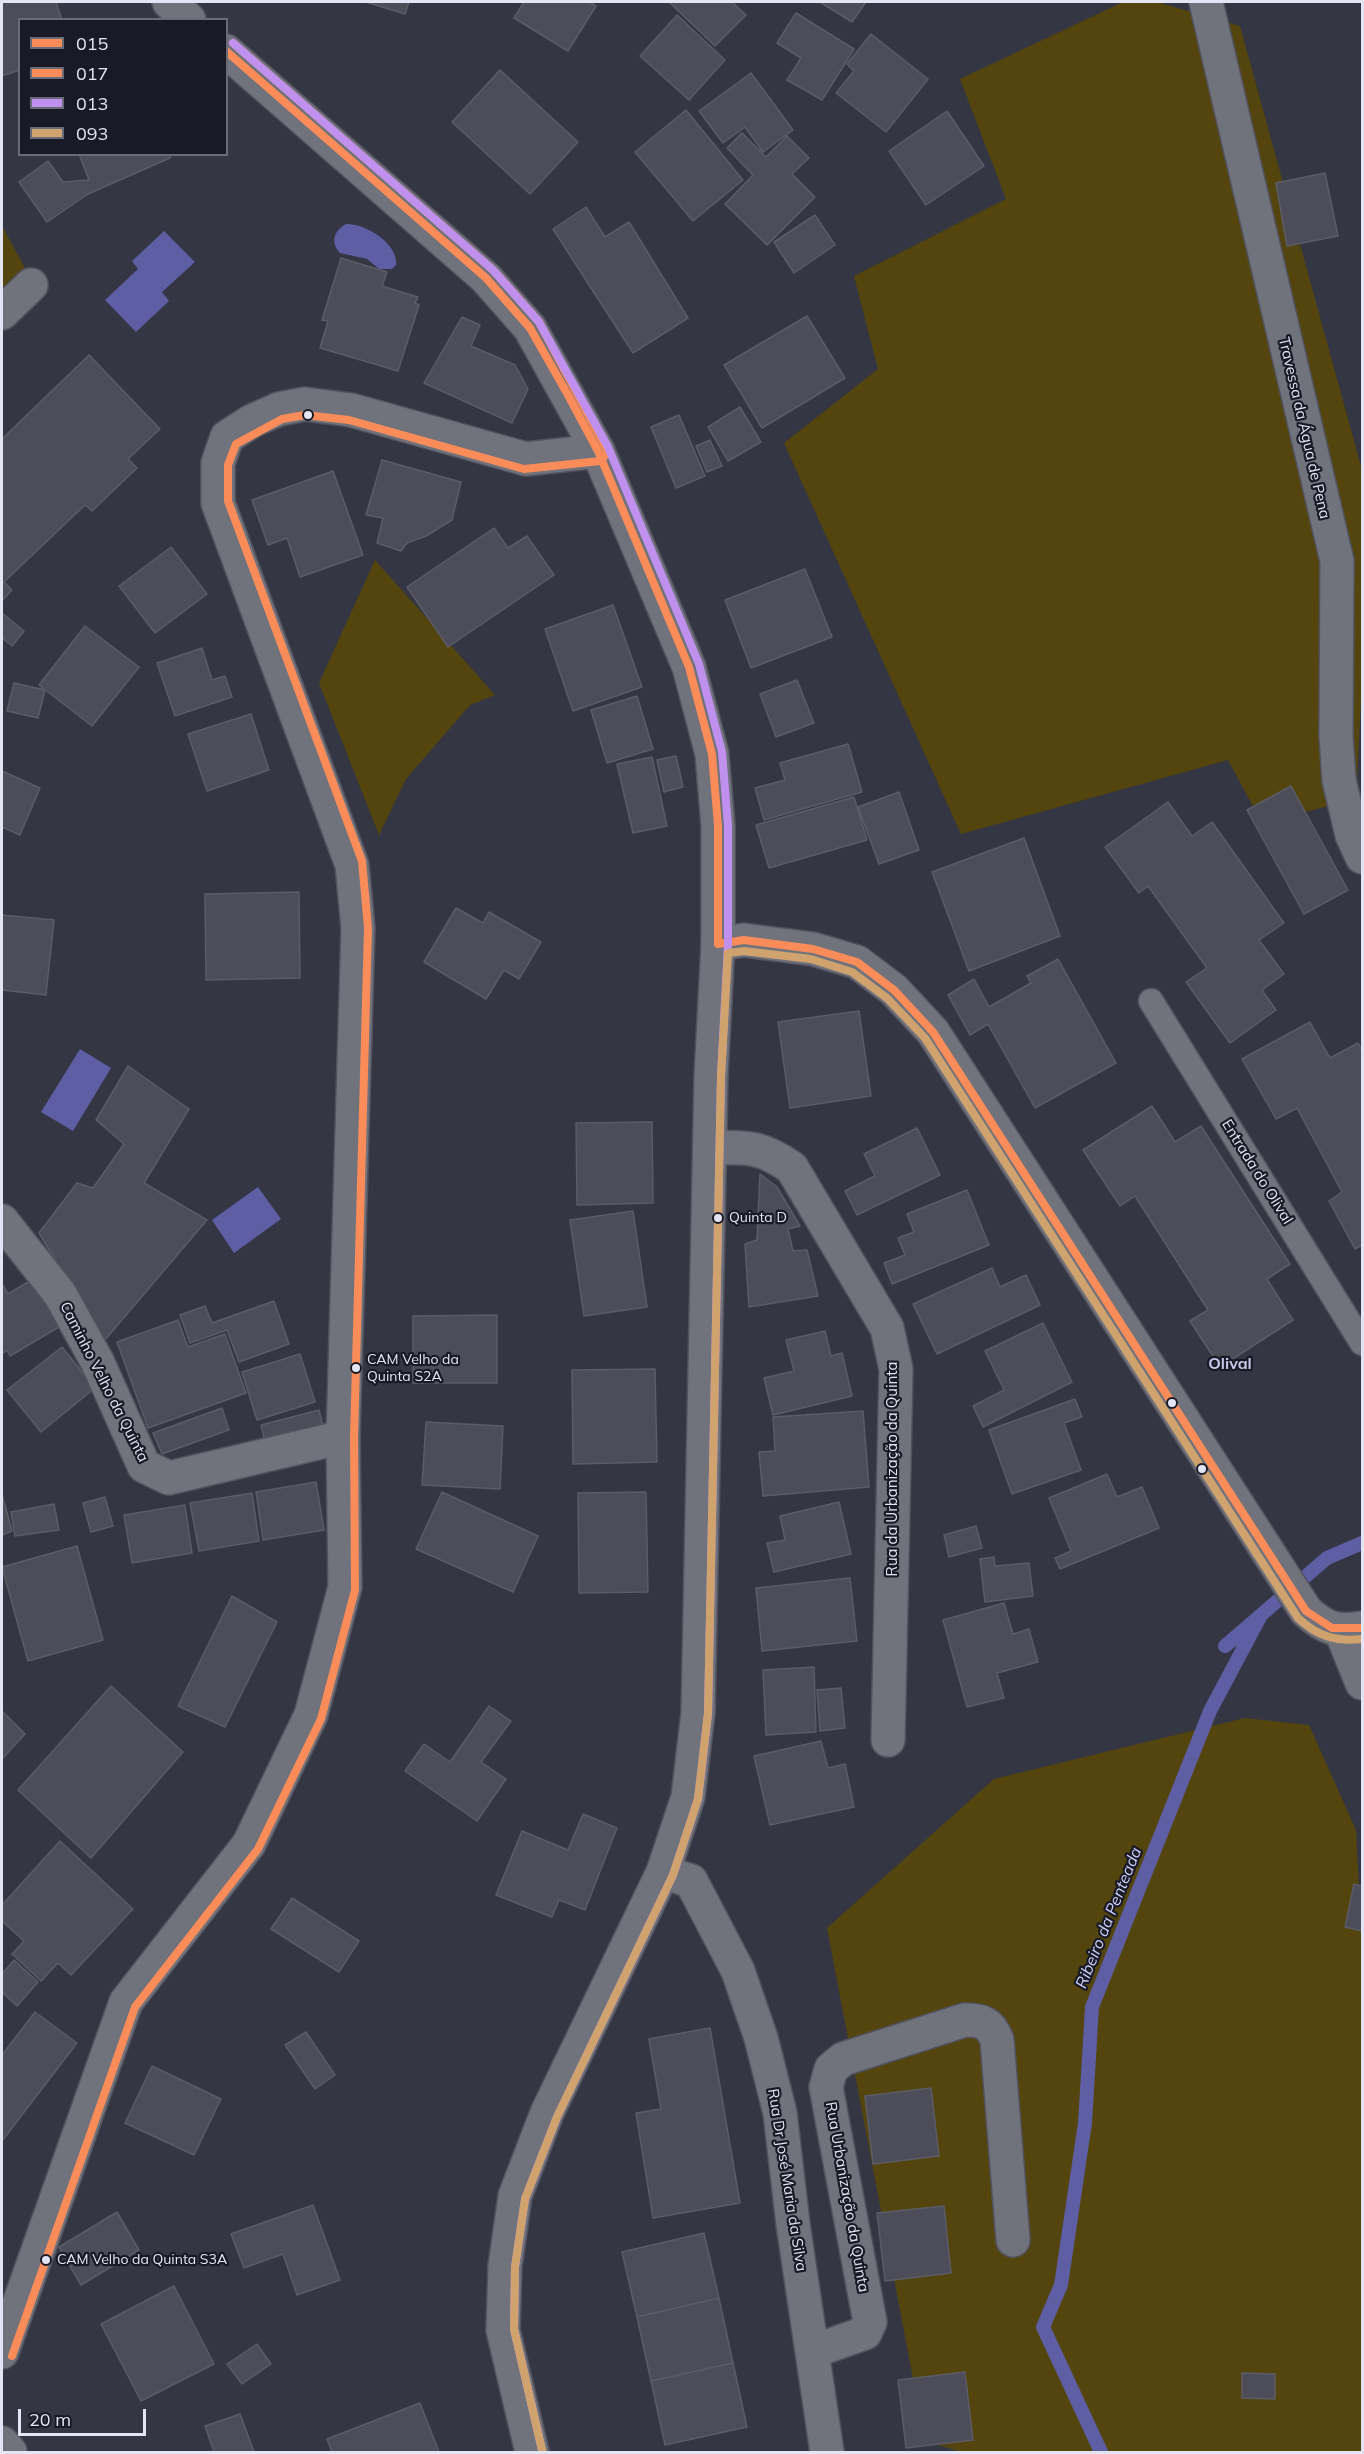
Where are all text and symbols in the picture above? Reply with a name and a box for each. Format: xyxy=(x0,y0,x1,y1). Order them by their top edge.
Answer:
legend xyxy=(18,18,228,156)
text: 015 xyxy=(76,32,108,55)
text: 017 xyxy=(76,62,108,85)
text: 013 xyxy=(76,92,108,115)
text: 093 xyxy=(76,122,108,145)
street label: Travessa da Água de Pena xyxy=(1274,335,1334,521)
unlabelled marker xyxy=(302,409,314,421)
street label: Entrada do Olival xyxy=(1218,1116,1296,1228)
place label: Quinta D xyxy=(729,1210,787,1226)
marker: Quinta D xyxy=(712,1212,724,1224)
street label: Caminho Velho da Quinta xyxy=(56,1299,152,1465)
place label: CAM Velho da Quinta S2A xyxy=(367,1352,459,1384)
district label: Olival xyxy=(1208,1354,1252,1374)
marker: CAM Velho da Quinta S2A xyxy=(350,1362,362,1374)
street label: Rua da Urbanização da Quinta xyxy=(883,1362,901,1576)
unlabelled marker xyxy=(1166,1397,1178,1409)
unlabelled marker xyxy=(1196,1463,1208,1475)
water label: Ribeiro da Penteada xyxy=(1072,1845,1146,1991)
street label: Rua Dr José Maria da Silva xyxy=(764,2087,810,2273)
street label: Rua Urbanização da Quinta xyxy=(821,2100,873,2294)
place label: CAM Velho da Quinta S3A xyxy=(57,2252,227,2268)
marker: CAM Velho da Quinta S3A xyxy=(40,2254,52,2266)
scale bar xyxy=(21,2397,148,2435)
text: 20 m xyxy=(29,2408,71,2431)

